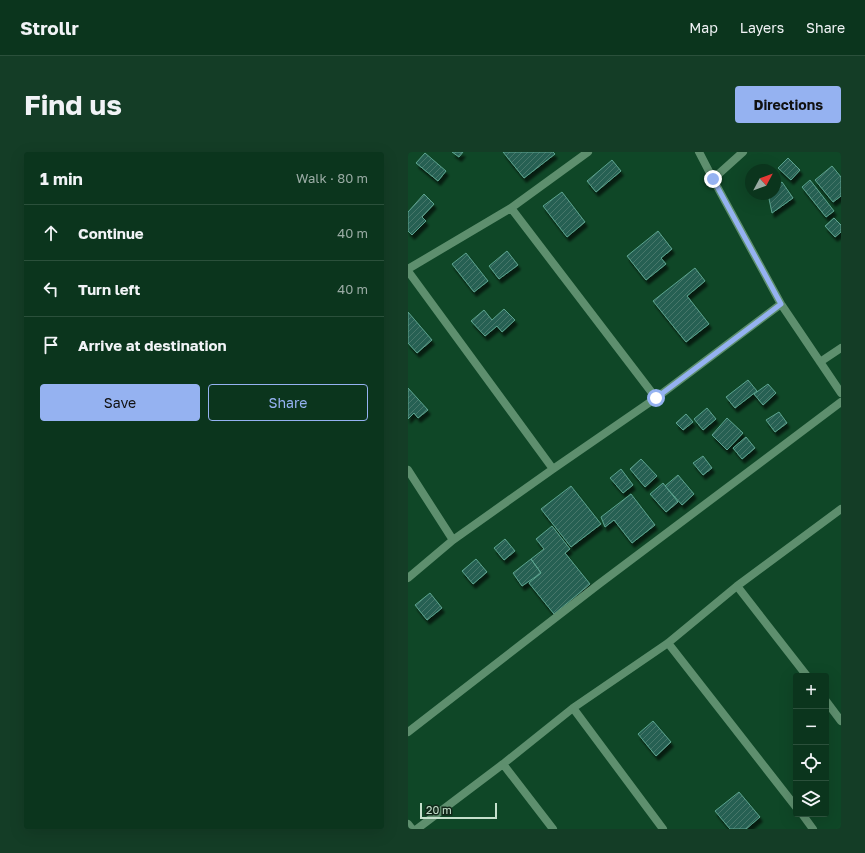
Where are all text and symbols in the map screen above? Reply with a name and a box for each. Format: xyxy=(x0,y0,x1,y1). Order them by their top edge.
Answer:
text: Strollr xyxy=(20,16,79,39)
text: Map xyxy=(689,19,718,36)
text: Layers xyxy=(740,19,784,36)
text: Share xyxy=(806,19,845,36)
button: Directions xyxy=(735,86,841,123)
text: Find us xyxy=(24,88,122,121)
north arrow xyxy=(745,164,781,200)
text: 1 min xyxy=(40,168,83,189)
text: Walk · 80 m xyxy=(296,170,368,186)
route end xyxy=(704,170,722,188)
icon: ahead xyxy=(40,222,62,244)
text: Continue xyxy=(78,224,144,242)
text: 40 m xyxy=(337,225,368,241)
icon: left xyxy=(40,278,62,300)
text: Turn left xyxy=(78,280,140,298)
text: 40 m xyxy=(337,281,368,297)
icon: arrive xyxy=(40,334,62,356)
text: Arrive at destination xyxy=(78,336,227,354)
button: Save xyxy=(40,384,200,421)
button: Share xyxy=(208,384,368,421)
route start xyxy=(647,389,665,407)
map controls xyxy=(793,673,829,817)
button: + xyxy=(793,673,829,709)
button: − xyxy=(793,709,829,745)
button: locate xyxy=(793,745,829,781)
button: layers xyxy=(793,781,829,817)
scale bar xyxy=(420,801,497,820)
text: 20 m xyxy=(426,803,452,816)

